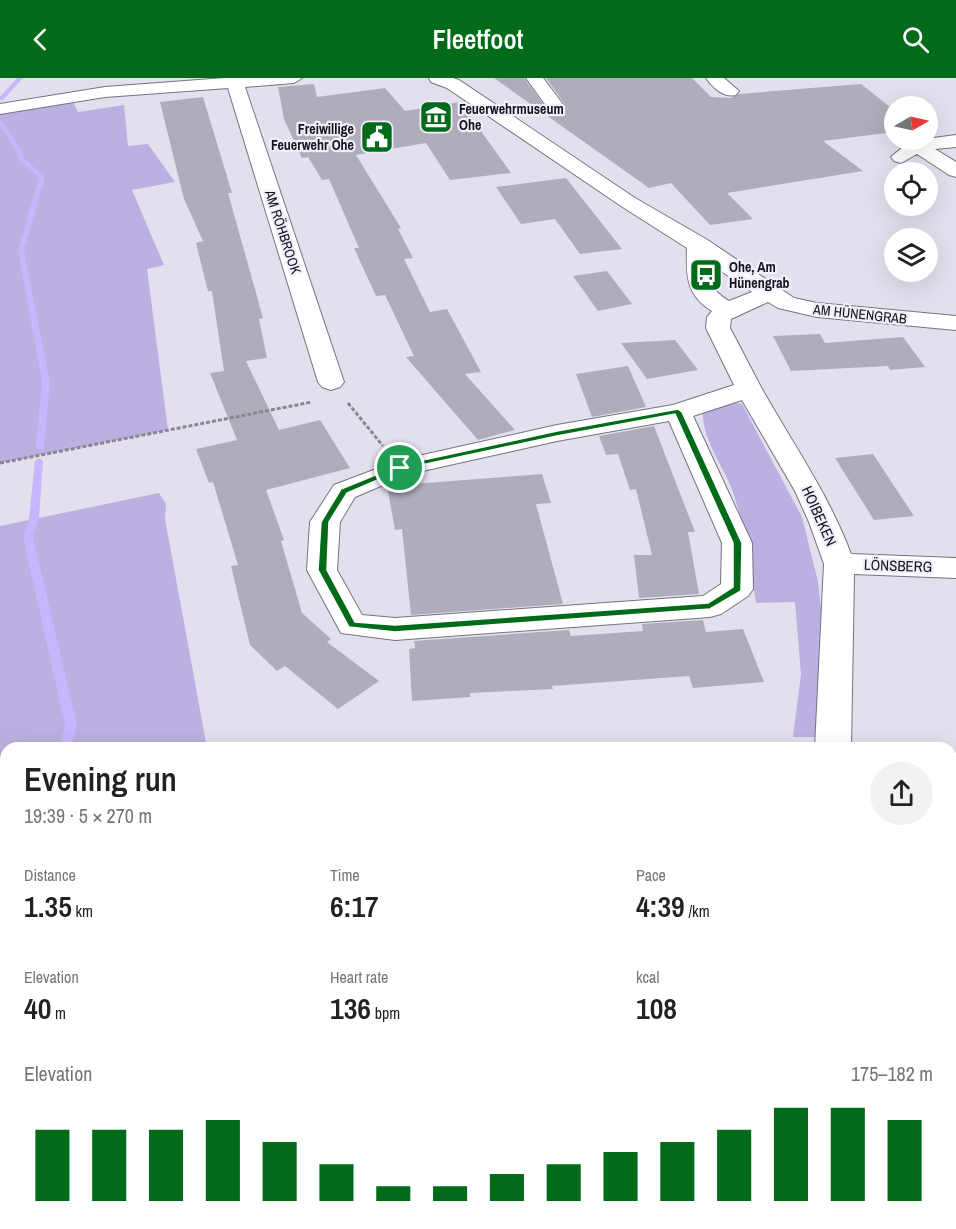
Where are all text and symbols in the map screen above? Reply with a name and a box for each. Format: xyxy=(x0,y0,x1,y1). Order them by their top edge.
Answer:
text: Fleetfoot xyxy=(432,21,524,57)
icon: back xyxy=(24,23,57,56)
icon: search xyxy=(899,23,932,56)
north arrow xyxy=(884,96,938,150)
map controls xyxy=(884,96,938,282)
museum icon: Feuerwehrmuseum Ohe xyxy=(418,99,454,135)
place label: Feuerwehrmuseum Ohe xyxy=(459,100,564,134)
public building icon: Freiwillige Feuerwehr Ohe xyxy=(359,119,395,155)
place label: Freiwillige Feuerwehr Ohe xyxy=(271,120,354,154)
button: locate xyxy=(884,162,938,216)
street label: AM RÖHBROOK xyxy=(261,187,305,277)
button: layers xyxy=(884,228,938,282)
bus stop icon: Ohe, Am Hünengrab xyxy=(688,257,724,293)
place label: Ohe, Am Hünengrab xyxy=(729,258,790,292)
street label: AM HÜNENGRAB xyxy=(811,300,908,328)
pin xyxy=(374,442,425,493)
icon: arrive xyxy=(383,451,416,484)
street label: HOIBEKEN xyxy=(797,482,842,549)
street label: LÖNSBERG xyxy=(863,554,933,577)
text: Evening run xyxy=(24,757,177,801)
button: share xyxy=(870,762,933,825)
text: 19:39 · 5 × 270 m xyxy=(24,802,152,829)
text: Distance xyxy=(24,864,76,886)
text: Time xyxy=(330,864,360,886)
text: Pace xyxy=(636,864,666,886)
text: 1.35 xyxy=(24,886,72,926)
text: 6:17 xyxy=(330,886,379,926)
text: 4:39 xyxy=(636,886,685,926)
text: km xyxy=(72,900,93,922)
text: /km xyxy=(685,900,710,922)
text: Elevation xyxy=(24,966,79,988)
text: Heart rate xyxy=(330,966,388,988)
text: kcal xyxy=(636,966,659,988)
text: 40 xyxy=(24,988,51,1028)
text: 136 xyxy=(330,988,371,1028)
text: 108 xyxy=(636,988,677,1028)
text: m xyxy=(51,1002,66,1024)
text: bpm xyxy=(371,1002,400,1024)
text: Elevation xyxy=(24,1060,92,1087)
text: 175–182 m xyxy=(851,1060,933,1087)

